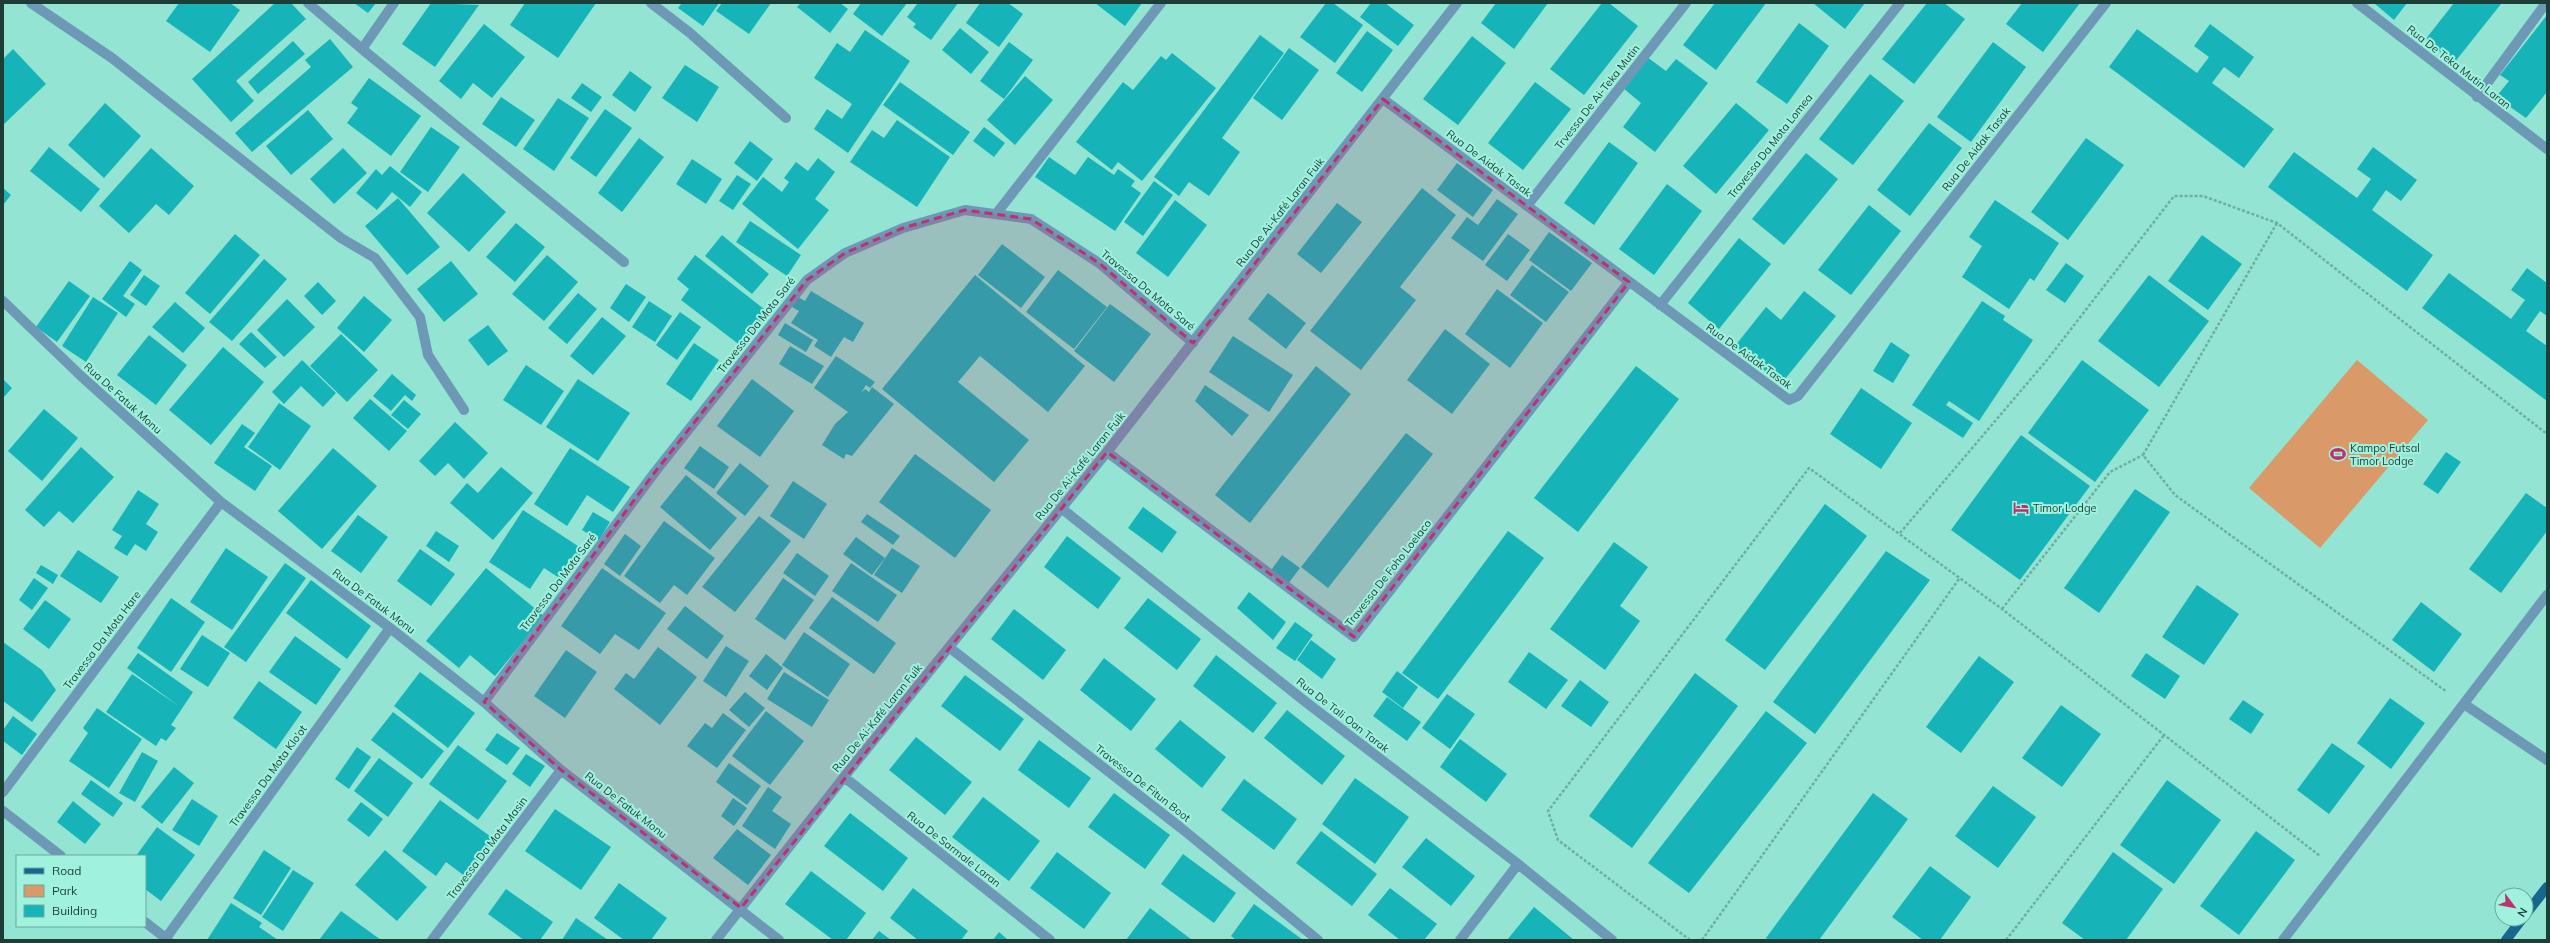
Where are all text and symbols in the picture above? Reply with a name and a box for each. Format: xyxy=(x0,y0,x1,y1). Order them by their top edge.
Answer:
street label: Rua De Teka Mutin Laran xyxy=(2404,22,2514,112)
street label: Trvessa De Ai-Teka Mutin xyxy=(1552,42,1642,152)
street label: Travessa Da Mota Lomea xyxy=(1725,91,1815,201)
street label: Rua De Aidak Tasak xyxy=(1939,104,2013,194)
street label: Rua De Aidak Tasak xyxy=(1444,126,1535,200)
street label: Rua De Ai-Kafé Laran Fuik xyxy=(1233,154,1327,270)
street label: Travessa Da Mota Saré xyxy=(1098,247,1198,333)
street label: Travessa Da Mota Saré xyxy=(714,274,798,376)
street label: Rua De Aidak Tasak xyxy=(1703,320,1795,392)
street label: Rua De Fatuk Monu xyxy=(81,359,165,437)
street label: Rua De Ai-Kafé Laran Fuik xyxy=(1032,409,1128,523)
place label: Kampo Futsal Timor Lodge xyxy=(2350,441,2420,468)
sports icon: Kampo Futsal Timor Lodge xyxy=(2329,445,2347,463)
hotel icon: Timor Lodge xyxy=(2012,499,2030,517)
place label: Timor Lodge xyxy=(2033,501,2097,515)
street label: Travessa De Foho Loelaco xyxy=(1342,517,1434,629)
street label: Travessa Da Mota Saré xyxy=(517,530,599,634)
street label: Rua De Fatuk Monu xyxy=(330,565,418,637)
street label: Travessa Da Mota Hare xyxy=(60,588,144,692)
street label: Rua De Ai-Kafé Laran Fuik xyxy=(829,661,925,775)
street label: Rua De Tali Oan Tarak xyxy=(1294,674,1392,756)
street label: Travessa Da Mota Klo’ot xyxy=(226,722,310,830)
street label: Travessa De Fitun Boot xyxy=(1092,741,1194,825)
street label: Rua De Fatuk Monu xyxy=(582,769,670,841)
street label: Travessa Da Mota Masin xyxy=(444,794,530,902)
street label: Rua De Sarmale Laran xyxy=(904,808,1004,890)
legend xyxy=(16,855,146,927)
text: Road xyxy=(52,863,81,878)
text: Park xyxy=(52,883,78,898)
north arrow xyxy=(2494,887,2534,927)
text: Building xyxy=(52,903,97,918)
text: N xyxy=(2514,905,2531,920)

